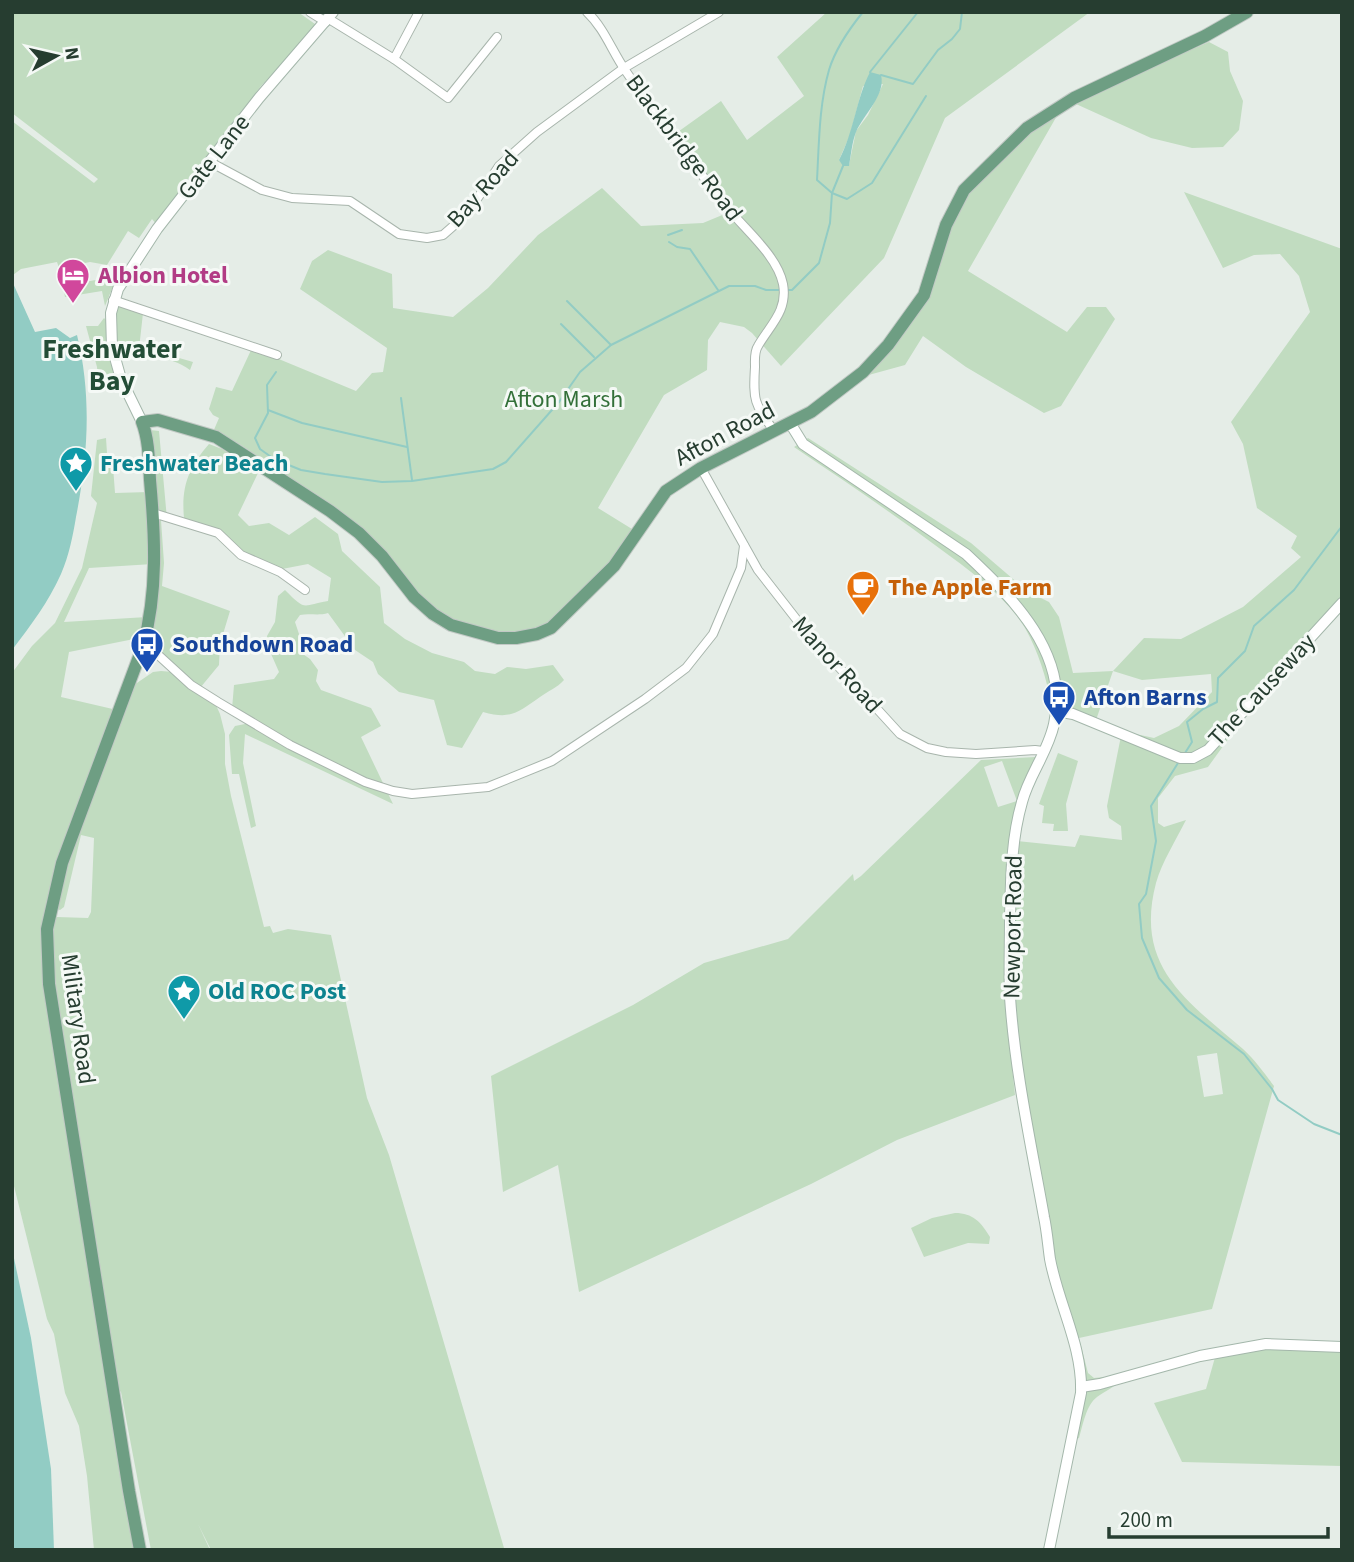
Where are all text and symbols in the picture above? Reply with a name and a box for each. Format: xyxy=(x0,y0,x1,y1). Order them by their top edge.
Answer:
north arrow xyxy=(21,21,91,91)
text: N xyxy=(57,46,86,62)
street label: Blackbridge Road xyxy=(617,67,751,229)
street label: Gate Lane xyxy=(169,107,259,207)
street label: Bay Road xyxy=(439,142,527,236)
hotel icon: Albion Hotel xyxy=(54,256,92,305)
place label: Albion Hotel xyxy=(97,258,228,293)
district label: Freshwater Bay xyxy=(42,329,183,401)
park label: Afton Marsh xyxy=(505,382,623,417)
street label: Afton Road xyxy=(669,393,781,475)
place icon: Freshwater Beach xyxy=(57,444,95,493)
place label: Freshwater Beach xyxy=(100,446,289,481)
cafe icon: The Apple Farm xyxy=(844,568,882,617)
place label: The Apple Farm xyxy=(888,570,1052,605)
street label: Manor Road xyxy=(784,609,890,721)
bus stop icon: Southdown Road xyxy=(128,625,166,674)
street label: The Causeway xyxy=(1200,625,1324,755)
place label: Southdown Road xyxy=(172,627,353,662)
bus stop icon: Afton Barns xyxy=(1040,678,1078,727)
place label: Afton Barns xyxy=(1083,680,1207,715)
street label: Newport Road xyxy=(994,855,1032,999)
street label: Military Road xyxy=(52,951,104,1087)
place icon: Old ROC Post xyxy=(165,972,203,1021)
place label: Old ROC Post xyxy=(208,974,346,1009)
scale bar xyxy=(1109,1496,1328,1540)
text: 200 m xyxy=(1120,1505,1173,1535)

